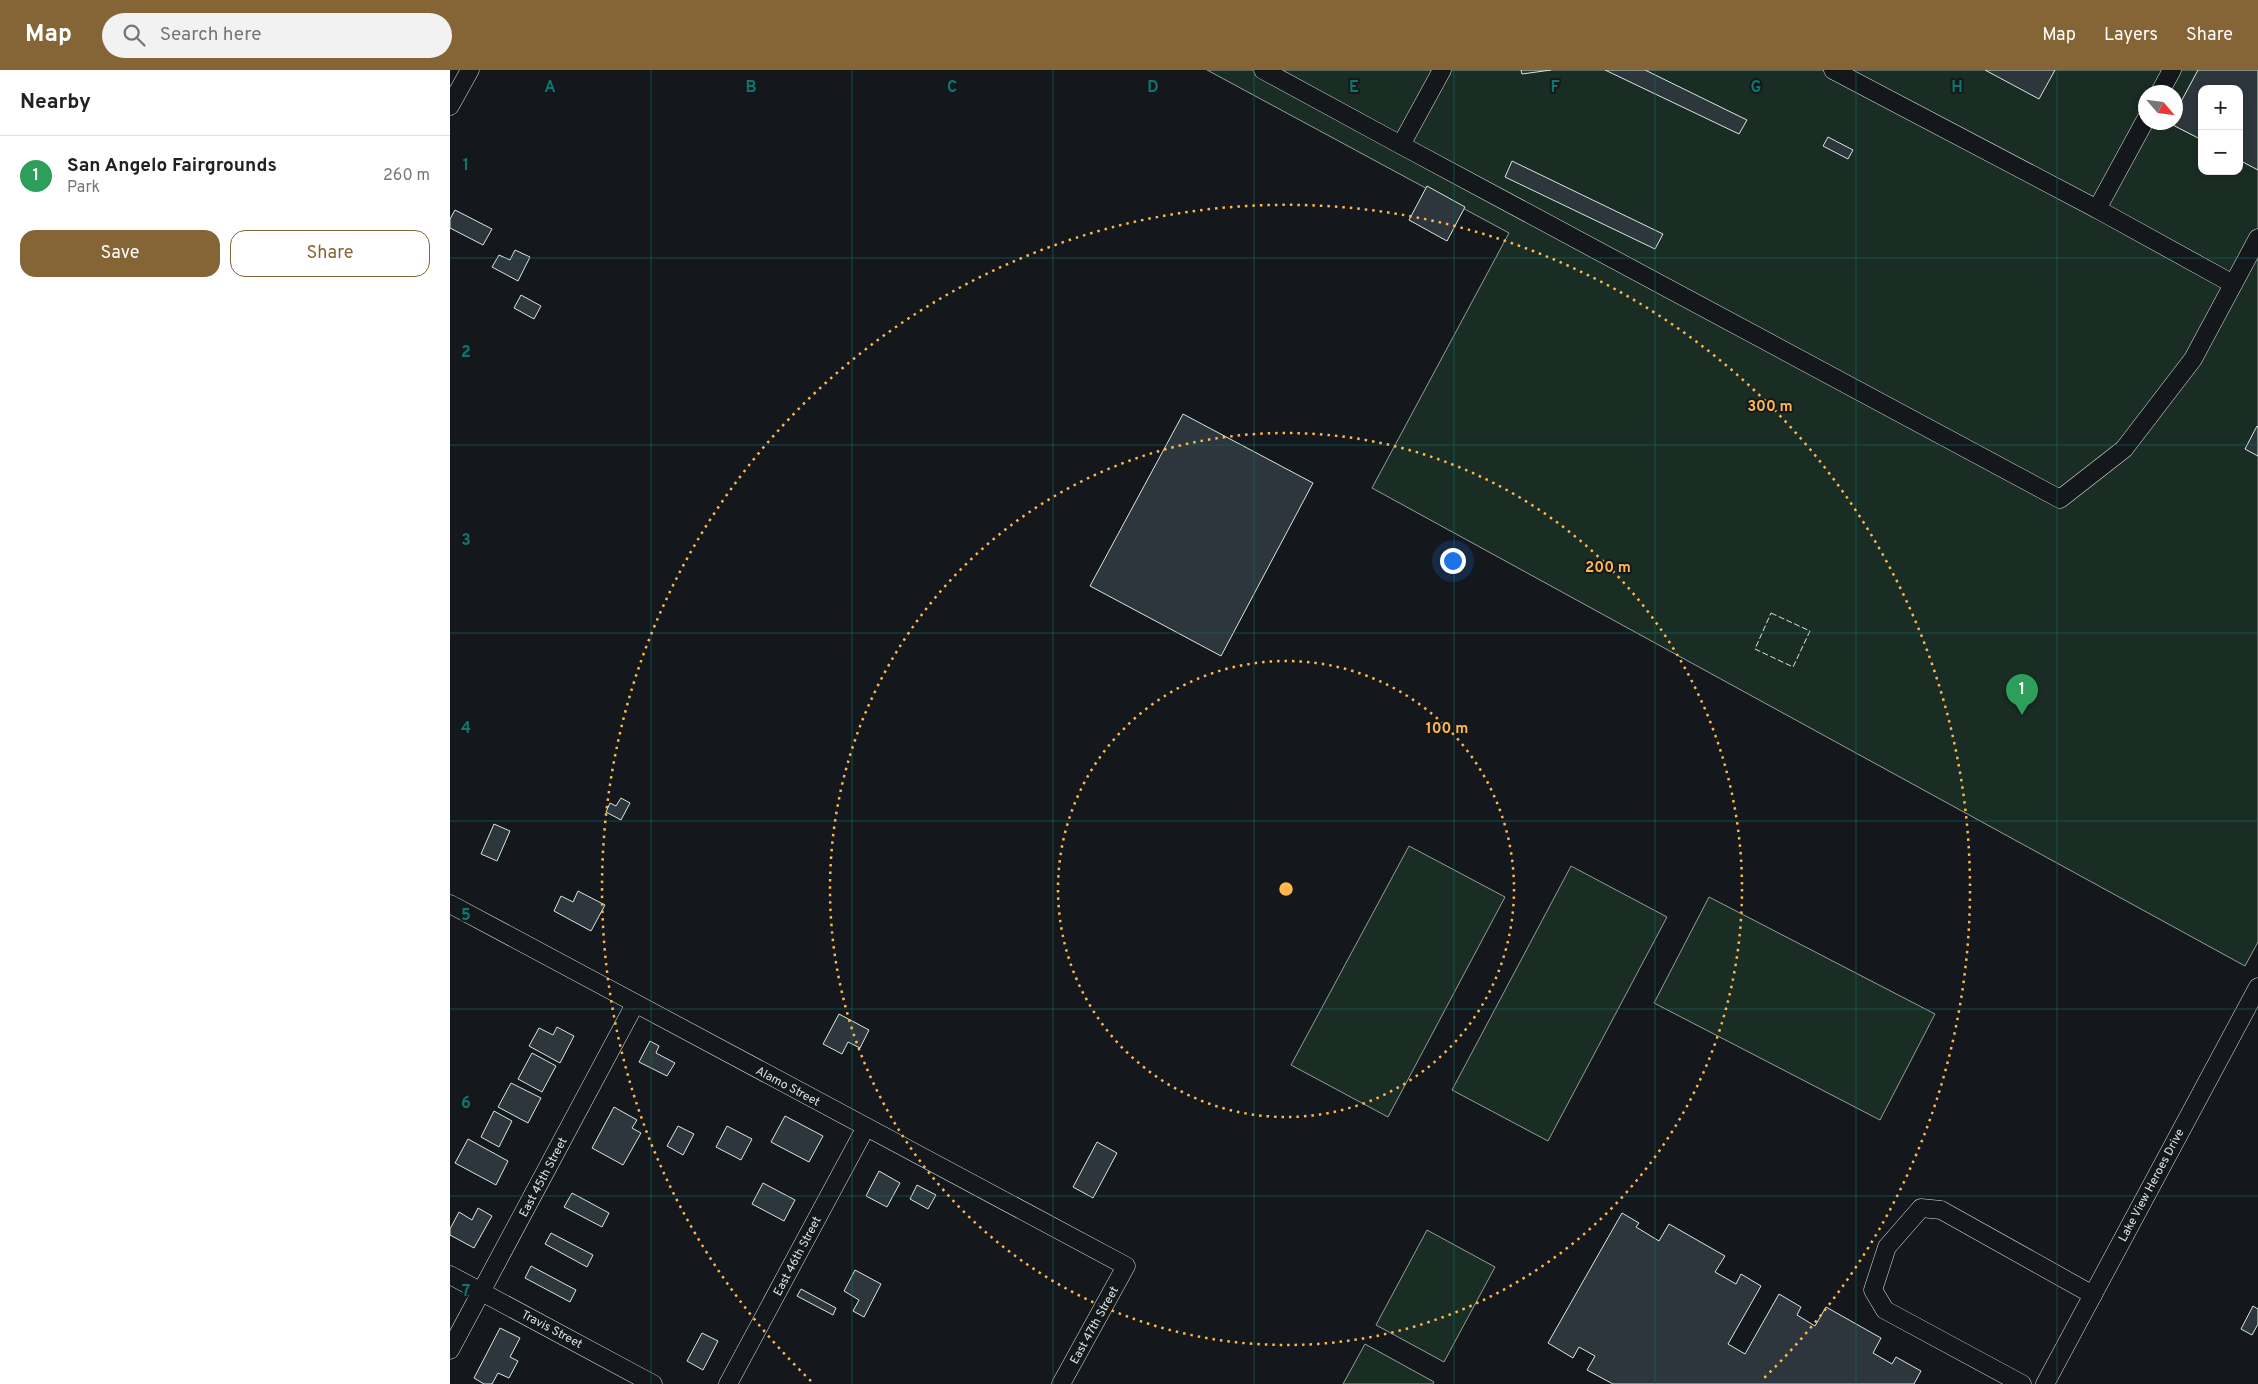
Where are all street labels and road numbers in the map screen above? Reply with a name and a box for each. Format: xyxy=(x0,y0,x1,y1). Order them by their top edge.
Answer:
street label: Alamo Street xyxy=(753,1063,822,1111)
street label: Lake View Heroes Drive xyxy=(2115,1126,2189,1245)
street label: East 45th Street xyxy=(516,1135,572,1220)
street label: East 46th Street xyxy=(770,1214,826,1299)
street label: East 47th Street xyxy=(1067,1284,1123,1367)
street label: Travis Street xyxy=(518,1307,585,1353)

